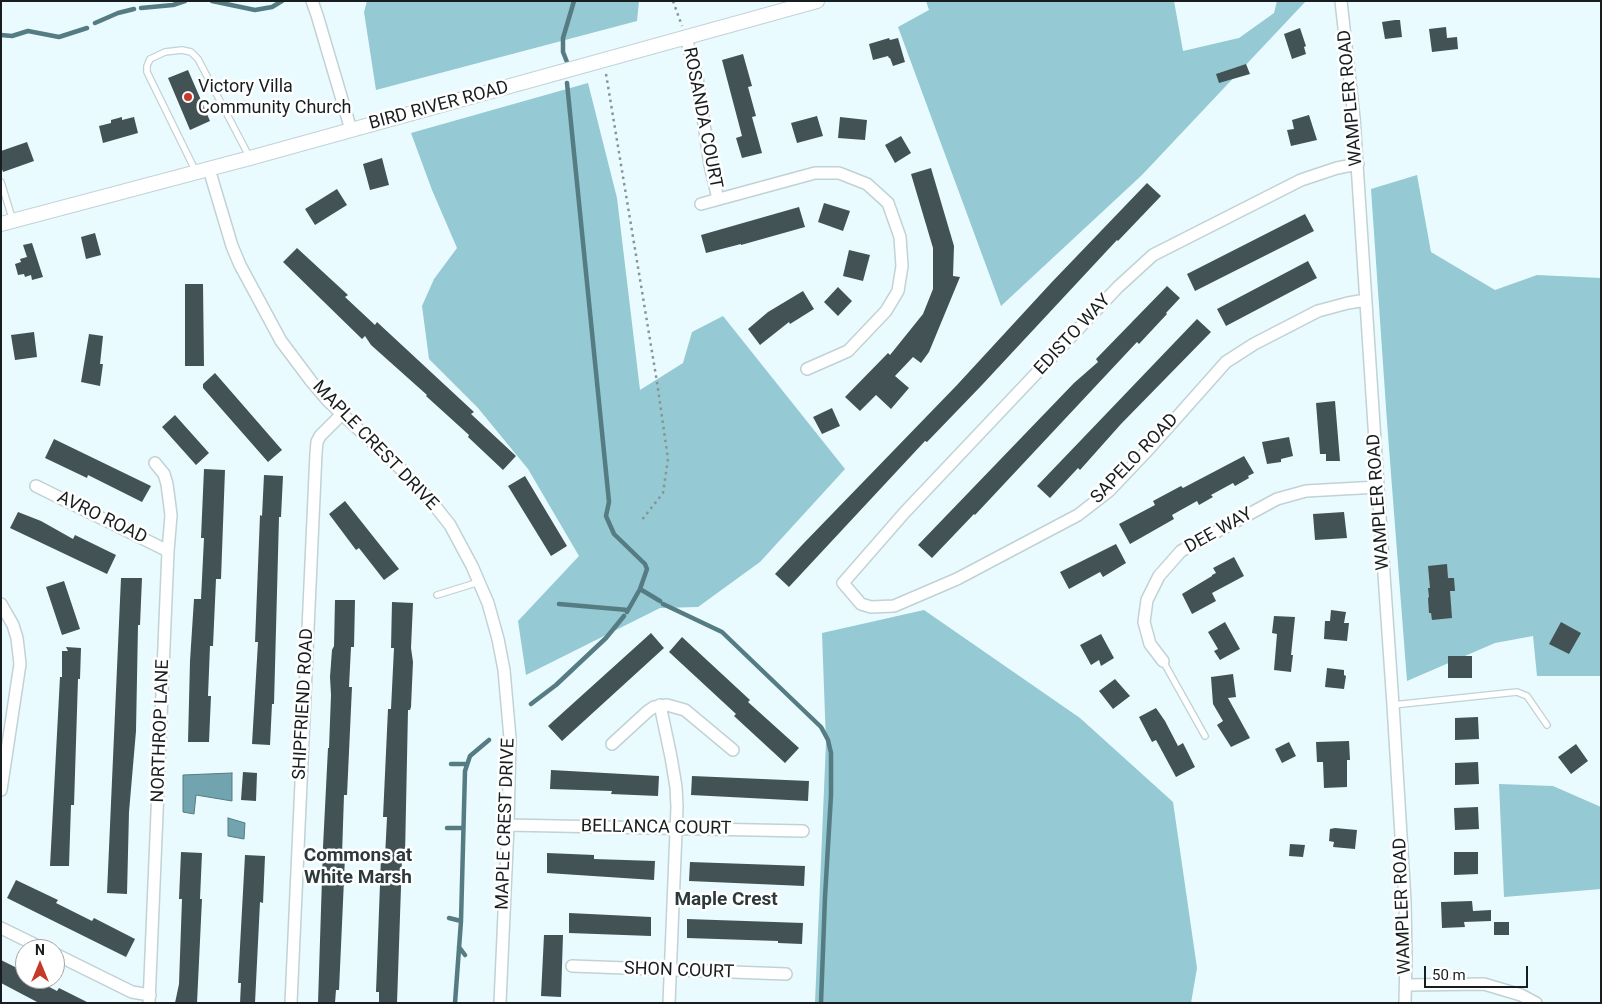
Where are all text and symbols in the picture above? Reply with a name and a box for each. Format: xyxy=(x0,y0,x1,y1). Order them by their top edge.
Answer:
street label: WAMPLER ROAD xyxy=(1334,29,1368,167)
street label: ROSANDA COURT xyxy=(678,46,726,190)
place label: Victory Villa Community Church xyxy=(198,76,351,118)
street label: BIRD RIVER ROAD xyxy=(367,77,511,135)
marker: Victory Villa Community Church xyxy=(182,91,194,103)
street label: EDISTO WAY xyxy=(1030,290,1116,380)
street label: MAPLE CREST DRIVE xyxy=(308,377,442,515)
street label: SAPELO ROAD xyxy=(1087,409,1183,509)
street label: WAMPLER ROAD xyxy=(1363,433,1395,571)
street label: AVRO ROAD xyxy=(54,487,150,549)
street label: DEE WAY xyxy=(1181,504,1257,558)
street label: SHIPFRIEND ROAD xyxy=(289,628,319,780)
street label: NORTHROP LANE xyxy=(148,659,174,803)
street label: MAPLE CREST DRIVE xyxy=(492,738,520,910)
street label: BELLANCA COURT xyxy=(581,816,731,840)
street label: WAMPLER ROAD xyxy=(1390,837,1416,975)
district label: Commons at White Marsh xyxy=(304,845,412,889)
district label: Maple Crest xyxy=(674,889,778,911)
north arrow xyxy=(15,939,65,989)
text: N xyxy=(35,942,45,958)
scale bar xyxy=(1427,956,1531,988)
street label: SHON COURT xyxy=(624,958,734,984)
text: 50 m xyxy=(1432,966,1466,984)

